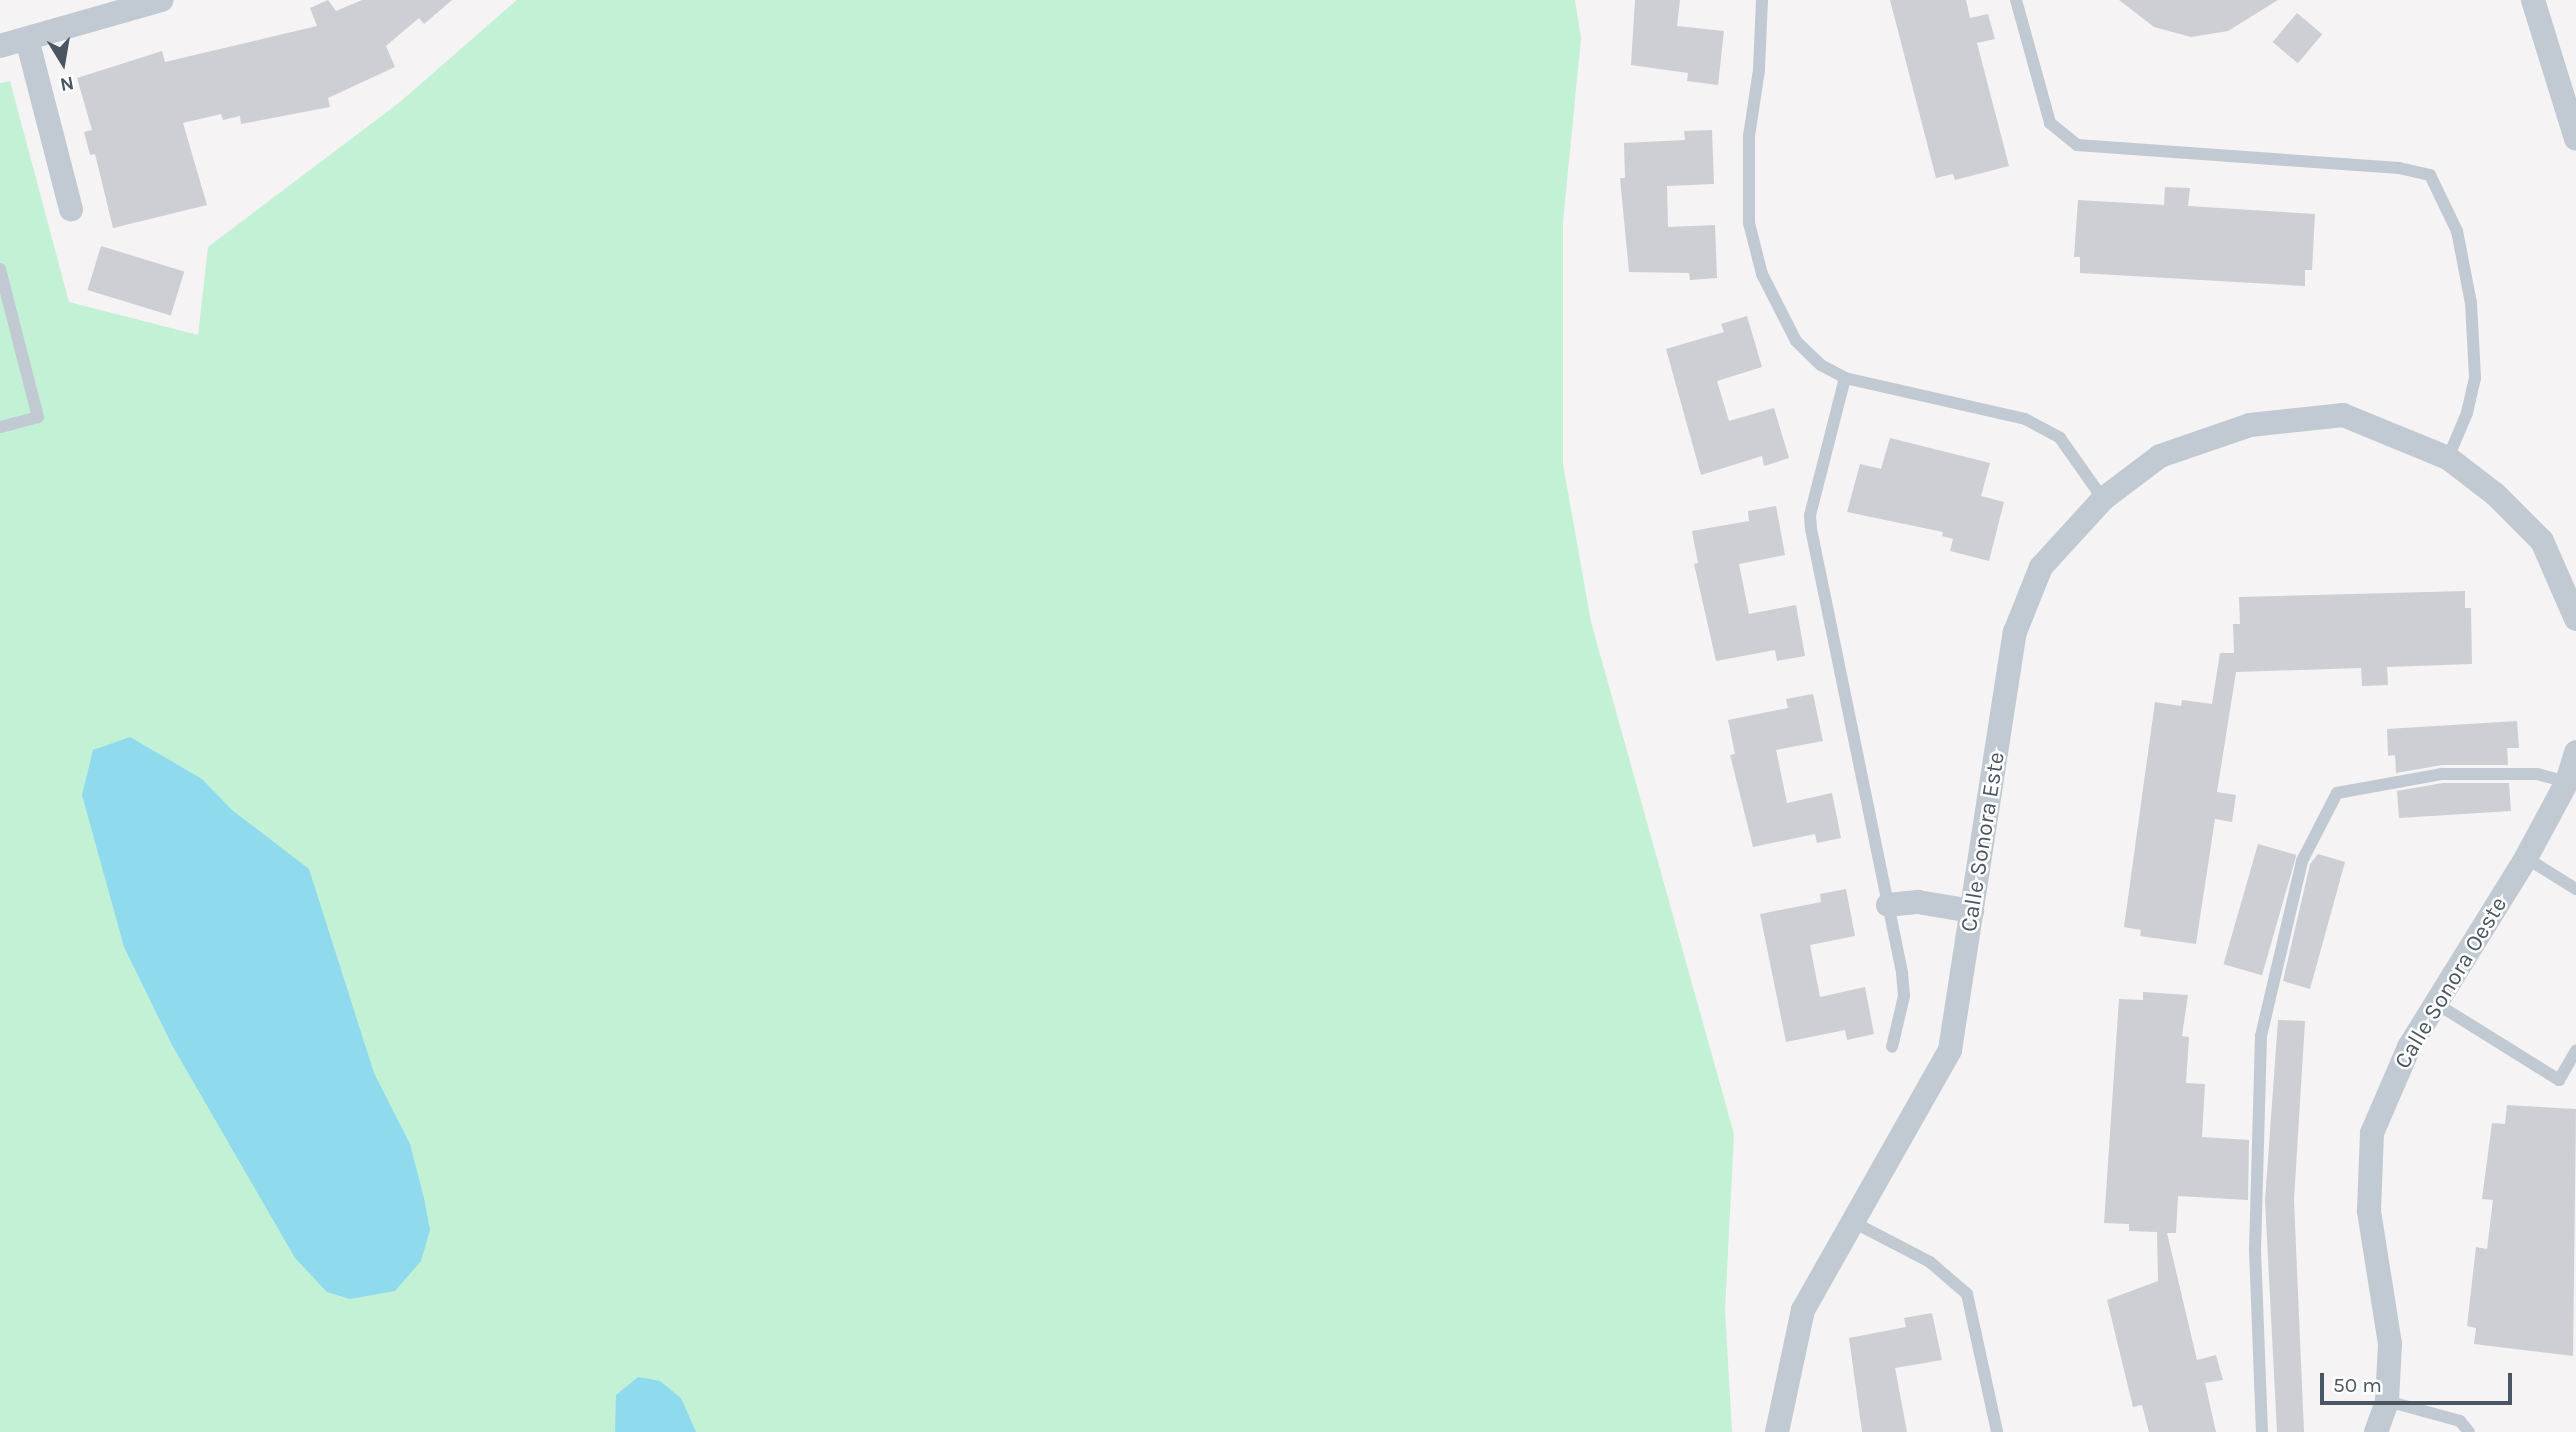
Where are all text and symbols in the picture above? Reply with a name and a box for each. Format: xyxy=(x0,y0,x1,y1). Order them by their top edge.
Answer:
north arrow xyxy=(28,28,98,98)
text: N xyxy=(58,72,76,96)
street label: Calle Sonora Este xyxy=(1955,750,2011,934)
street label: Calle Sonora Oeste xyxy=(2389,892,2513,1074)
scale bar xyxy=(2324,1358,2516,1402)
text: 50 m xyxy=(2333,1373,2382,1397)

